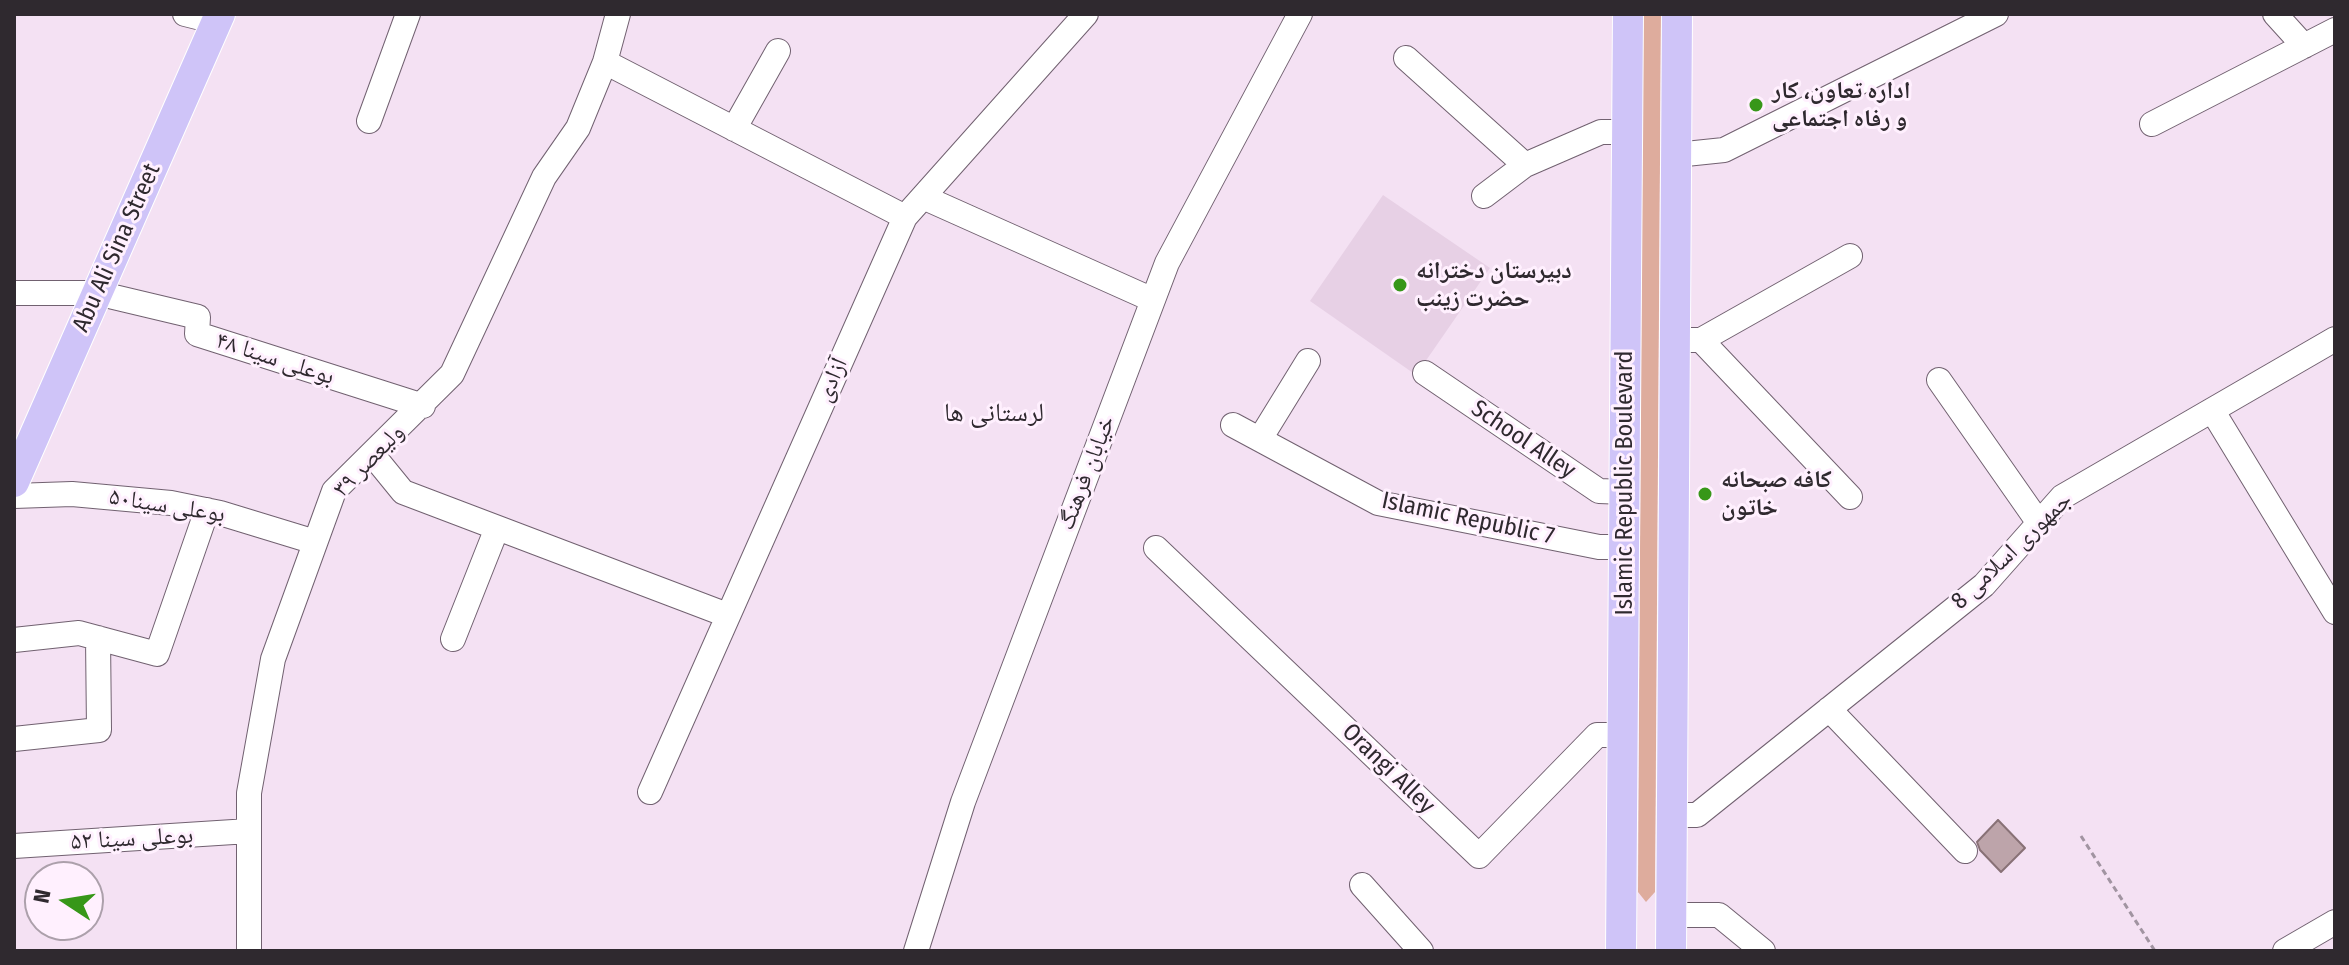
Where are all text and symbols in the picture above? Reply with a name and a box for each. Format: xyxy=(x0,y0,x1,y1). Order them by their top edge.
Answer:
place label: اداره تعاون، کار و رفاه اجتماعی xyxy=(1772,77,1910,133)
marker: اداره تعاون، کار و رفاه اجتماعی xyxy=(1747,96,1765,114)
street label: Abu Ali Sina Street xyxy=(67,159,167,337)
place label: دبیرستان دخترانه حضرت زینب xyxy=(1416,257,1572,313)
marker: دبیرستان دخترانه حضرت زینب xyxy=(1391,276,1409,294)
street label: بوعلی سینا ۴۸ xyxy=(212,326,338,392)
street label: Islamic Republic Boulevard xyxy=(1611,351,1639,615)
street label: آزادی xyxy=(810,353,854,407)
street label: School Alley xyxy=(1465,395,1581,485)
district label: لرستانی ها xyxy=(944,398,1044,430)
street label: خیابان فرهنگ xyxy=(1052,412,1122,534)
street label: ولیعصر ۳۹ xyxy=(327,418,411,504)
place label: کافه صبحانه خاتون xyxy=(1721,466,1832,522)
street label: بوعلی سینا۵۰ xyxy=(107,483,227,529)
marker: کافه صبحانه خاتون xyxy=(1696,485,1714,503)
street label: جمهوری اسلامی 8 xyxy=(1946,486,2078,616)
street label: Islamic Republic 7 xyxy=(1379,487,1557,551)
street label: Orangi Alley xyxy=(1336,718,1440,820)
street label: بوعلی سینا ۵۲ xyxy=(70,821,194,857)
north arrow xyxy=(24,861,104,941)
text: N xyxy=(27,887,57,906)

